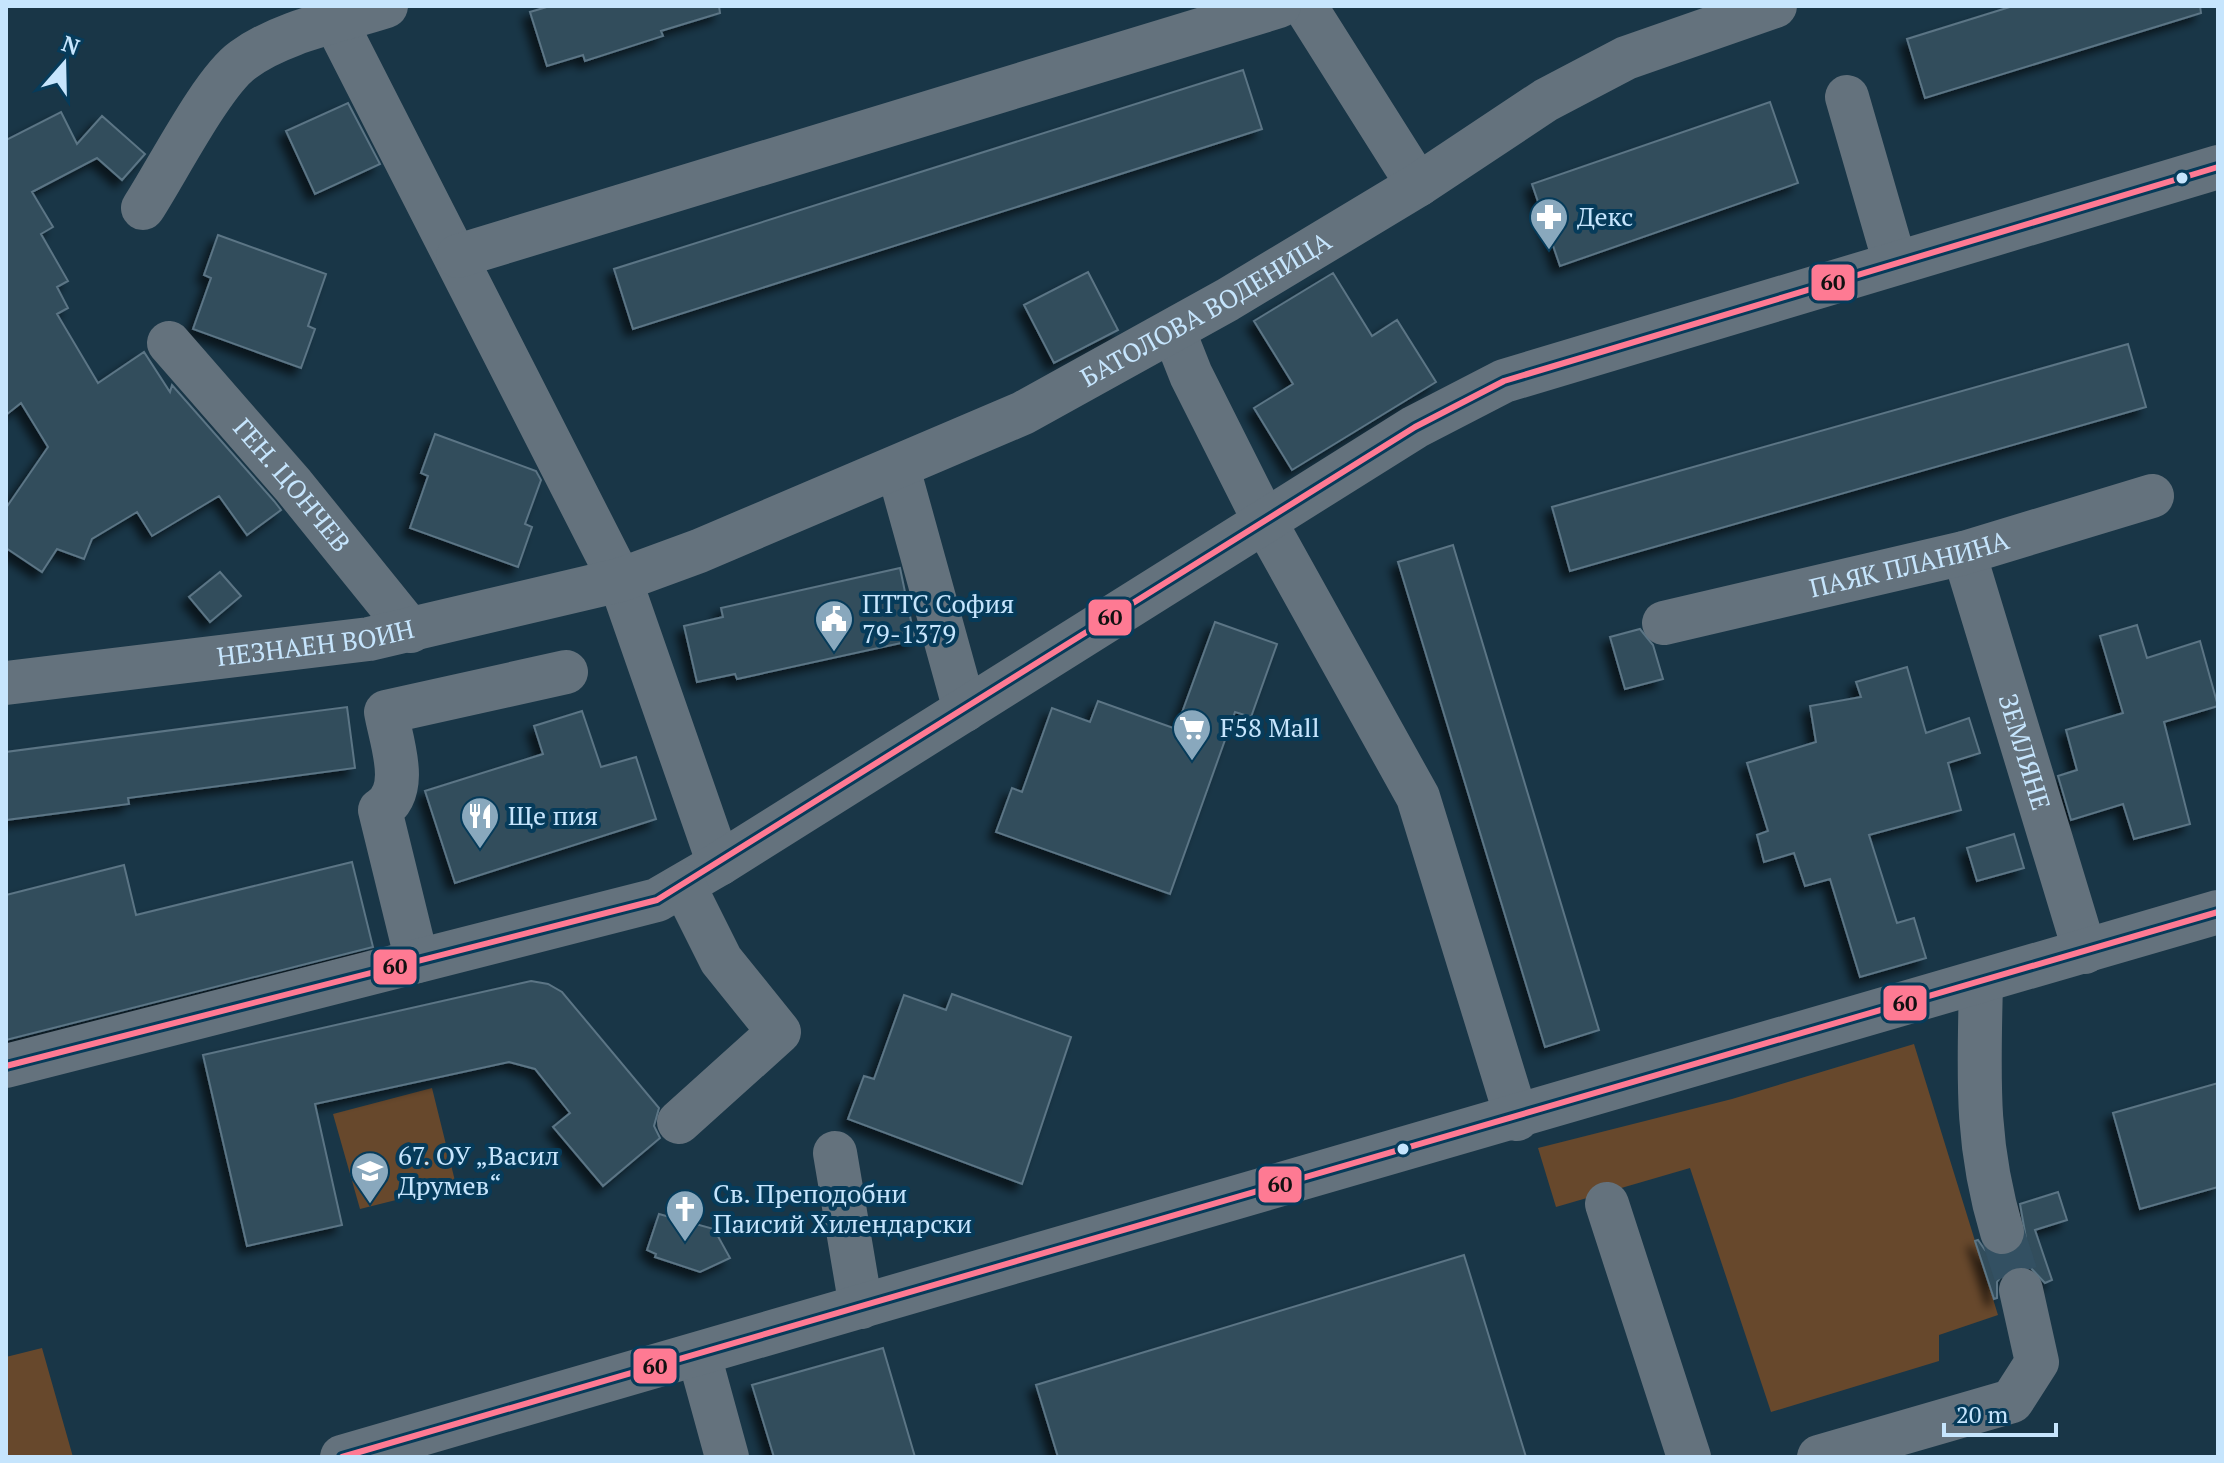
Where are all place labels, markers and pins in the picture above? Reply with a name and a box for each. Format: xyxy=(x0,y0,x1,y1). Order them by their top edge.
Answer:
unlabelled marker xyxy=(2174,170,2190,186)
pharmacy icon: Декс xyxy=(1528,196,1570,251)
place label: Декс xyxy=(1577,199,1633,233)
place label: ПТТС София 79-1379 xyxy=(862,586,1014,650)
public building icon: ПТТС София 79-1379 xyxy=(813,598,855,653)
supermarket icon: F58 Mall xyxy=(1171,707,1213,762)
place label: F58 Mall xyxy=(1220,710,1320,744)
restaurant icon: Ще пия xyxy=(459,795,501,850)
place label: Ще пия xyxy=(508,798,598,832)
place label: 67. ОУ „Васил Друмев“ xyxy=(398,1138,559,1202)
unlabelled marker xyxy=(1395,1141,1411,1157)
school or university icon: 67. ОУ „Васил Друмев“ xyxy=(349,1150,391,1205)
place label: Св. Преподобни Паисий Хилендарски xyxy=(713,1176,972,1240)
church icon: Св. Преподобни Паисий Хилендарски xyxy=(664,1188,706,1243)

